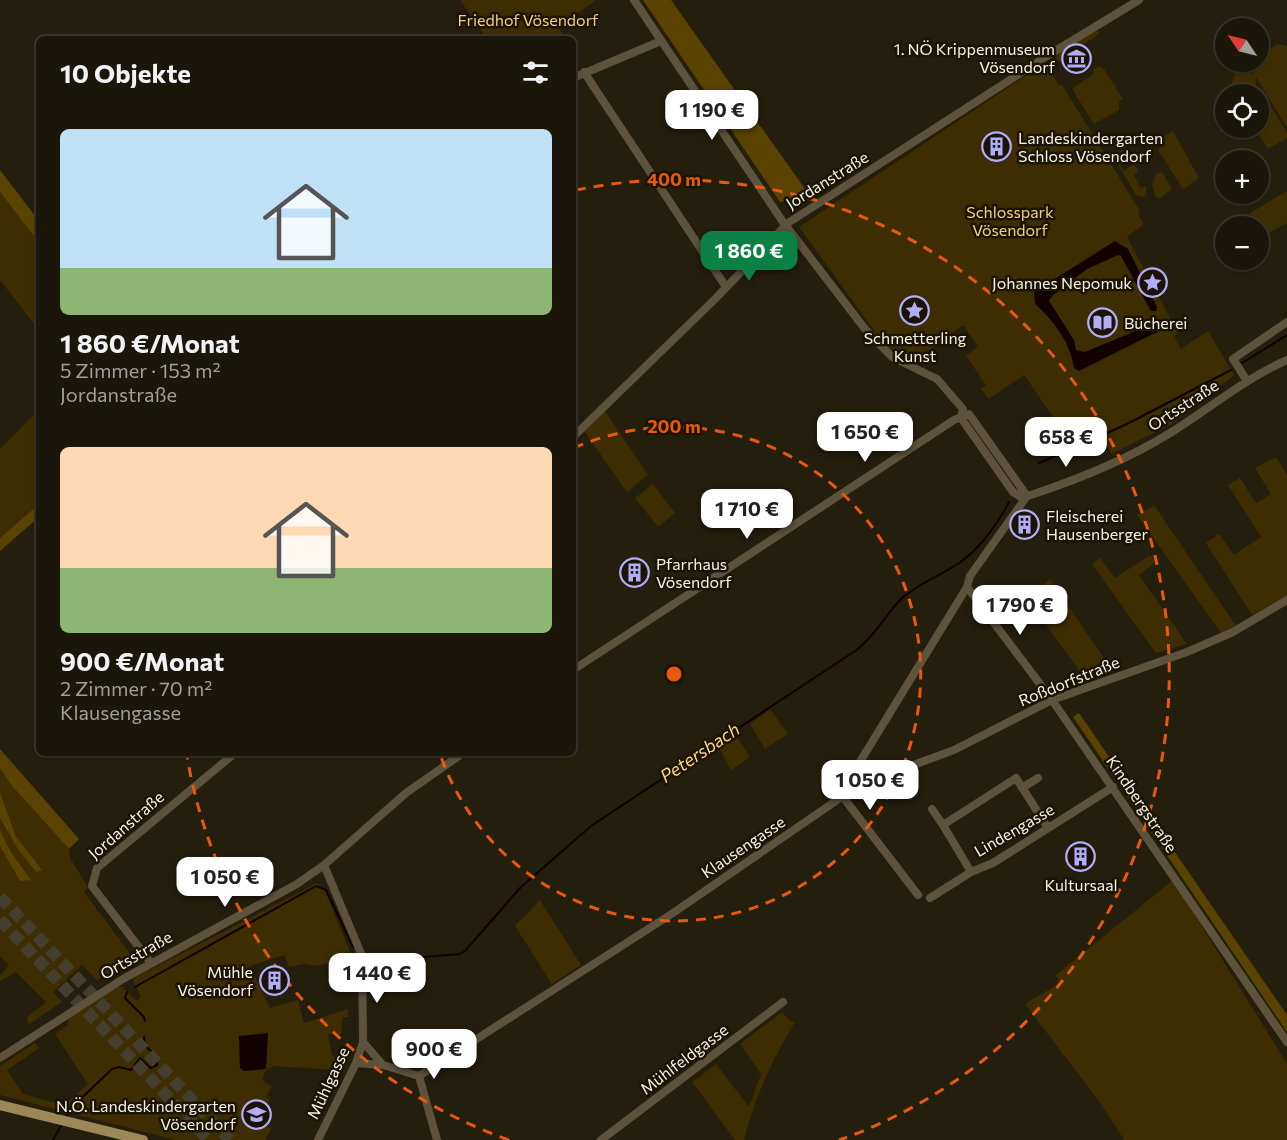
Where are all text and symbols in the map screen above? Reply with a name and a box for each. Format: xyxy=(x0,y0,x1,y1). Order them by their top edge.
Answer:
park label: Friedhof Vösendorf xyxy=(458,10,599,29)
north arrow xyxy=(1215,18,1269,72)
map controls xyxy=(1215,18,1269,270)
place label: 1. NÖ Krippenmuseum Vösendorf xyxy=(894,39,1056,76)
museum icon: 1. NÖ Krippenmuseum Vösendorf xyxy=(1060,42,1092,74)
icon: filters xyxy=(519,56,552,89)
text: 10 Objekte xyxy=(60,57,191,88)
button: locate xyxy=(1215,84,1269,138)
pin: 1 190 € xyxy=(657,90,767,141)
text: 1 190 € xyxy=(679,97,745,121)
place label: Landeskindergarten Schloss Vösendorf xyxy=(1018,128,1163,165)
building icon: Landeskindergarten Schloss Vösendorf xyxy=(981,131,1013,163)
street label: Jordanstraße xyxy=(782,147,871,212)
button: + xyxy=(1215,150,1269,204)
icon: home xyxy=(252,168,360,276)
text: 400 m xyxy=(647,168,701,190)
park label: Schlosspark Vösendorf xyxy=(966,202,1054,239)
button: − xyxy=(1215,216,1269,270)
pin: 1 860 € xyxy=(694,231,804,282)
text: 1 860 € xyxy=(715,238,783,262)
place icon: Johannes Nepomuk xyxy=(1137,267,1169,299)
place label: Johannes Nepomuk xyxy=(992,273,1132,292)
place icon: Schmetterling Kunst xyxy=(899,294,931,326)
library icon: Bücherei xyxy=(1087,307,1119,339)
place label: Bücherei xyxy=(1124,313,1187,332)
text: 1 860 €/Monat xyxy=(60,327,240,358)
place label: Schmetterling Kunst xyxy=(864,328,967,365)
text: 5 Zimmer · 153 m² xyxy=(60,358,220,382)
street label: Ortsstraße xyxy=(1144,375,1221,434)
text: Jordanstraße xyxy=(60,382,177,406)
pin: 1 650 € xyxy=(810,412,920,463)
text: 200 m xyxy=(647,415,701,437)
pin: 658 € xyxy=(1024,417,1108,468)
text: 1 650 € xyxy=(831,419,899,443)
text: 658 € xyxy=(1039,424,1093,448)
icon: home xyxy=(252,486,360,594)
pin: 1 710 € xyxy=(692,489,802,540)
text: 1 710 € xyxy=(715,496,779,520)
place label: Fleischerei Hausenberger xyxy=(1046,506,1148,543)
building icon: Fleischerei Hausenberger xyxy=(1009,509,1041,541)
place label: Pfarrhaus Vösendorf xyxy=(656,554,732,591)
building icon: Pfarrhaus Vösendorf xyxy=(619,557,651,589)
pin: 1 790 € xyxy=(965,585,1075,636)
text: 1 790 € xyxy=(986,592,1054,616)
text: 900 €/Monat xyxy=(60,645,224,676)
street label: Roßdorfstraße xyxy=(1016,652,1122,709)
centre of rings xyxy=(664,664,684,684)
text: 2 Zimmer · 70 m² xyxy=(60,676,212,700)
text: Klausengasse xyxy=(60,700,181,724)
water label: Petersbach xyxy=(655,717,744,787)
street label: Kindbergstraße xyxy=(1103,752,1182,856)
pin: 1 050 € xyxy=(815,760,925,811)
text: 1 050 € xyxy=(835,767,905,791)
street label: Jordanstraße xyxy=(84,787,167,863)
street label: Lindengasse xyxy=(970,799,1057,860)
street label: Klausengasse xyxy=(697,812,788,882)
building icon: Kultursaal xyxy=(1065,841,1097,873)
pin: 1 050 € xyxy=(170,857,280,908)
text: 1 050 € xyxy=(190,864,260,888)
place label: Kultursaal xyxy=(1044,875,1118,894)
street label: Ortsstraße xyxy=(96,926,175,983)
pin: 1 440 € xyxy=(322,953,432,1004)
text: 1 440 € xyxy=(343,960,411,984)
place label: Mühle Vösendorf xyxy=(177,962,254,999)
building icon: Mühle Vösendorf xyxy=(258,965,290,997)
street label: Mühlfeldgasse xyxy=(636,1019,731,1098)
pin: 900 € xyxy=(392,1029,476,1080)
text: 900 € xyxy=(406,1036,462,1060)
street label: Mühlgasse xyxy=(303,1044,353,1122)
place label: N.Ö. Landeskindergarten Vösendorf xyxy=(56,1096,237,1133)
school or university icon: N.Ö. Landeskindergarten Vösendorf xyxy=(241,1099,273,1131)

